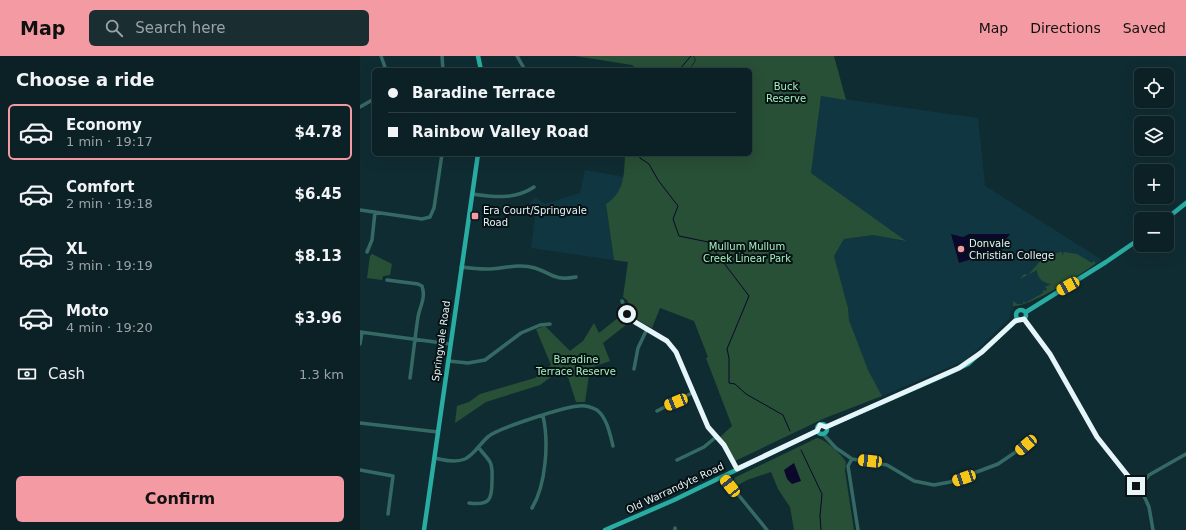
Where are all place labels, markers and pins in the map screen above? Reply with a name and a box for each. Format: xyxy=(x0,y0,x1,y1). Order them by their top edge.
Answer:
place label: Era Court/Springvale Road xyxy=(483,205,587,228)
marker: Era Court/Springvale Road xyxy=(470,211,480,221)
place label: Donvale Christian College xyxy=(969,238,1054,261)
marker: Donvale Christian College xyxy=(956,244,966,254)

